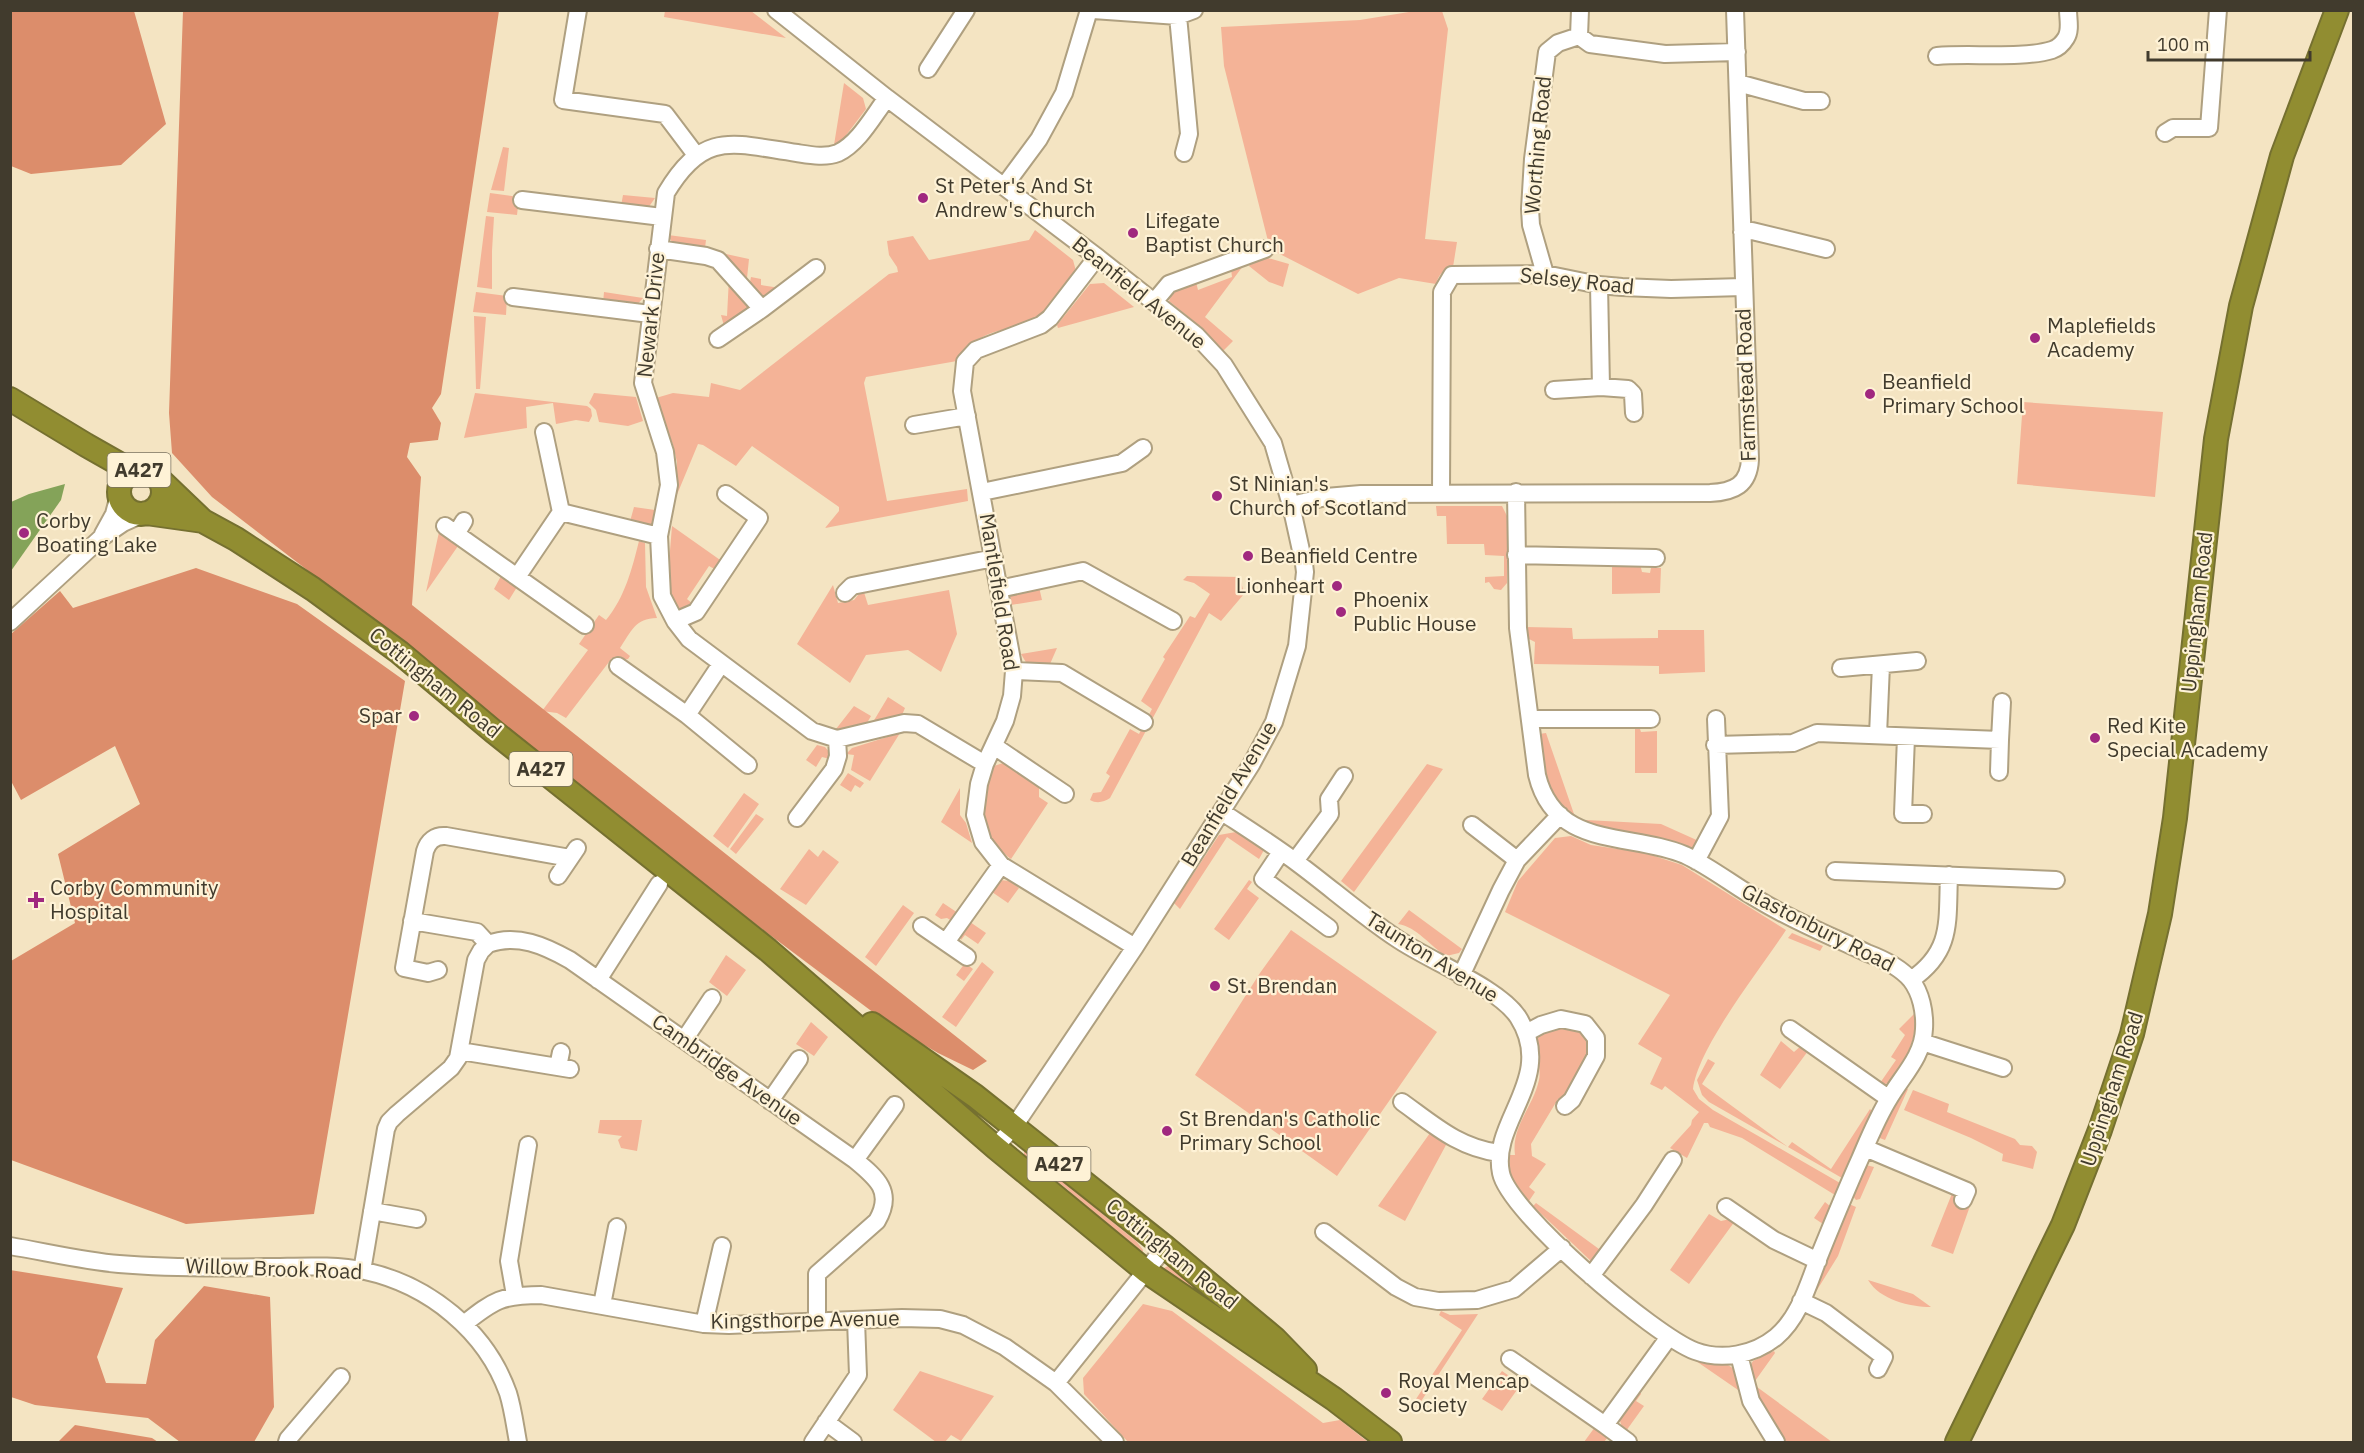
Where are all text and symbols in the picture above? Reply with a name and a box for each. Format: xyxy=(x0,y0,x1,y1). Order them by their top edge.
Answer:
scale bar xyxy=(2148,24,2310,62)
text: 100 m xyxy=(2157,33,2209,56)
street label: Worthing Road xyxy=(1517,75,1557,215)
place label: St Peter's And St Andrew's Church xyxy=(935,171,1095,223)
marker: St Peter's And St Andrew's Church xyxy=(916,191,930,205)
place label: Lifegate Baptist Church xyxy=(1145,206,1284,258)
marker: Lifegate Baptist Church xyxy=(1126,226,1140,240)
street label: Beanfield Avenue xyxy=(1067,229,1212,355)
street label: Newark Drive xyxy=(630,251,671,379)
street label: Selsey Road xyxy=(1519,260,1636,300)
street label: Farmstead Road xyxy=(1728,308,1762,462)
place label: Maplefields Academy xyxy=(2047,311,2156,363)
marker: Maplefields Academy xyxy=(2028,331,2042,345)
place label: Beanfield Primary School xyxy=(1882,367,2025,419)
marker: Beanfield Primary School xyxy=(1863,387,1877,401)
road number: A427 xyxy=(108,453,170,487)
place label: St Ninian's Church of Scotland xyxy=(1229,469,1407,521)
marker: St Ninian's Church of Scotland xyxy=(1210,489,1224,503)
place label: Corby Boating Lake xyxy=(36,506,157,558)
street label: Mantlefield Road xyxy=(974,511,1026,673)
marker: Corby Boating Lake xyxy=(17,526,31,540)
street label: Uppingham Road xyxy=(2174,530,2218,694)
place label: Beanfield Centre xyxy=(1260,541,1418,569)
marker: Beanfield Centre xyxy=(1241,549,1255,563)
place label: Lionheart xyxy=(1236,571,1325,599)
marker: Lionheart xyxy=(1330,579,1344,593)
place label: Phoenix Public House xyxy=(1353,585,1477,637)
marker: Phoenix Public House xyxy=(1334,605,1348,619)
street label: Cottingham Road xyxy=(364,620,508,744)
place label: Spar xyxy=(359,701,402,729)
marker: Spar xyxy=(407,709,421,723)
place label: Red Kite Special Academy xyxy=(2107,711,2269,763)
street label: Beanfield Avenue xyxy=(1174,716,1283,871)
marker: Red Kite Special Academy xyxy=(2088,731,2102,745)
road number: A427 xyxy=(510,752,572,786)
place label: Corby Community Hospital xyxy=(50,873,219,925)
street label: Glastonbury Road xyxy=(1737,876,1900,978)
marker: Corby Community Hospital xyxy=(27,891,45,909)
street label: Taunton Avenue xyxy=(1361,904,1504,1008)
place label: St. Brendan xyxy=(1227,971,1337,999)
marker: St. Brendan xyxy=(1208,979,1222,993)
street label: Cambridge Avenue xyxy=(647,1007,808,1132)
street label: Uppingham Road xyxy=(2073,1008,2149,1170)
place label: St Brendan's Catholic Primary School xyxy=(1179,1104,1380,1156)
marker: St Brendan's Catholic Primary School xyxy=(1160,1124,1174,1138)
road number: A427 xyxy=(1028,1147,1090,1181)
street label: Cottingham Road xyxy=(1101,1191,1245,1315)
street label: Willow Brook Road xyxy=(185,1251,363,1285)
street label: Kingsthorpe Avenue xyxy=(710,1303,900,1335)
place label: Royal Mencap Society xyxy=(1398,1366,1529,1418)
marker: Royal Mencap Society xyxy=(1379,1386,1393,1400)

